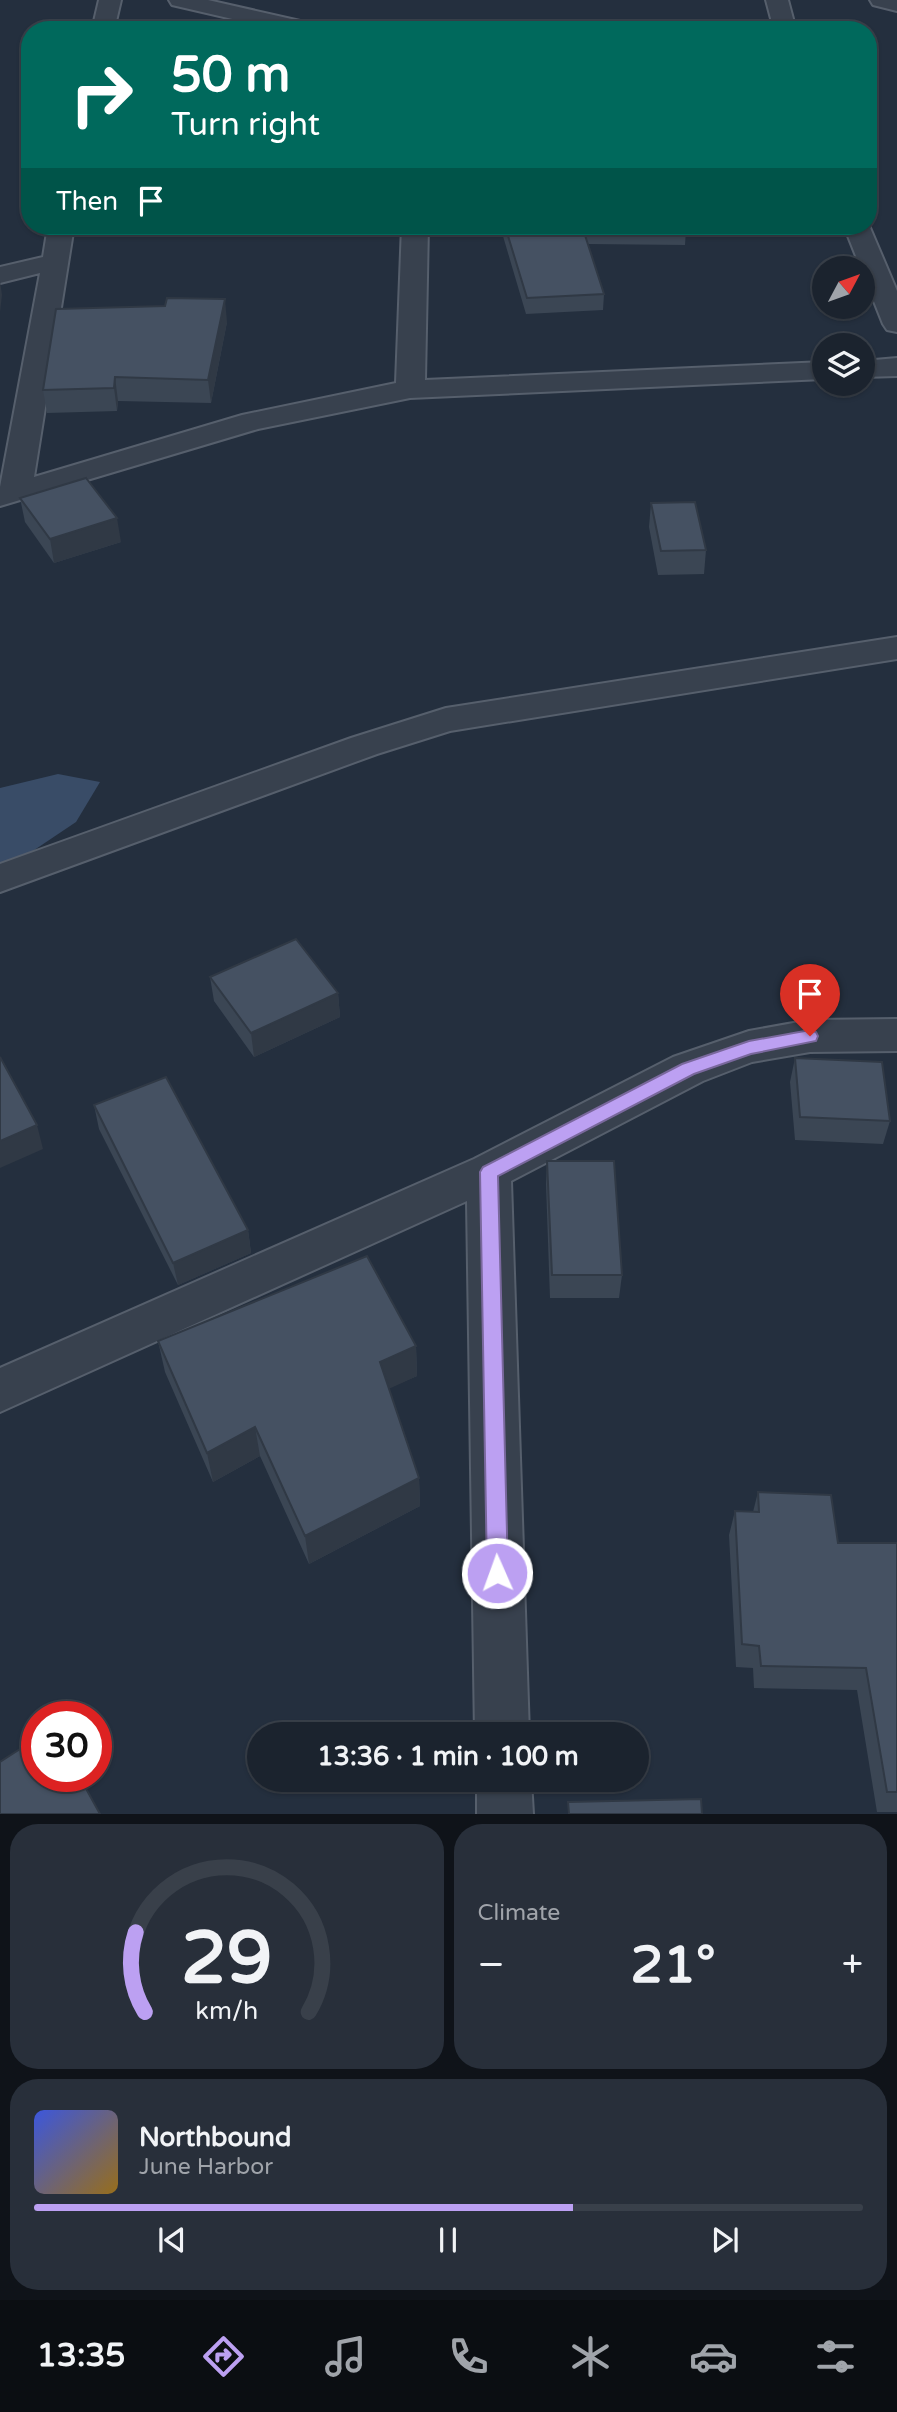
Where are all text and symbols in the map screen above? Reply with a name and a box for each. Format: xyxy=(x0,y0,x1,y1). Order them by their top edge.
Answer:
text: 50 m xyxy=(171,46,290,105)
icon: right xyxy=(56,49,147,140)
text: Turn right xyxy=(171,106,320,144)
icon: arrive xyxy=(132,182,170,220)
text: Then xyxy=(56,186,118,217)
north arrow xyxy=(812,256,875,318)
map controls xyxy=(812,256,875,396)
button: layers xyxy=(812,333,875,396)
pin xyxy=(780,964,840,1036)
icon: arrive xyxy=(791,975,829,1013)
position arrow xyxy=(460,1536,534,1610)
speed limit sign: 30 xyxy=(21,1701,112,1792)
text: 13:36 · 1 min · 100 m xyxy=(317,1741,579,1772)
text: Climate xyxy=(478,1899,560,1927)
text: 29 xyxy=(181,1916,272,2004)
text: 21° xyxy=(631,1934,716,1997)
text: − xyxy=(478,1942,505,1988)
text: + xyxy=(842,1942,863,1988)
text: km/h xyxy=(195,1996,258,2026)
text: Northbound xyxy=(139,2122,291,2153)
text: June Harbor xyxy=(139,2153,273,2181)
icon: previous xyxy=(153,2221,191,2259)
icon: pause xyxy=(429,2221,467,2259)
icon: next xyxy=(706,2221,744,2259)
icon: directions xyxy=(199,2332,248,2381)
icon: music xyxy=(321,2332,370,2381)
icon: phone xyxy=(444,2332,493,2381)
icon: climate xyxy=(566,2332,615,2381)
icon: car xyxy=(689,2332,738,2381)
icon: filters xyxy=(811,2332,860,2381)
text: 13:35 xyxy=(37,2337,125,2375)

